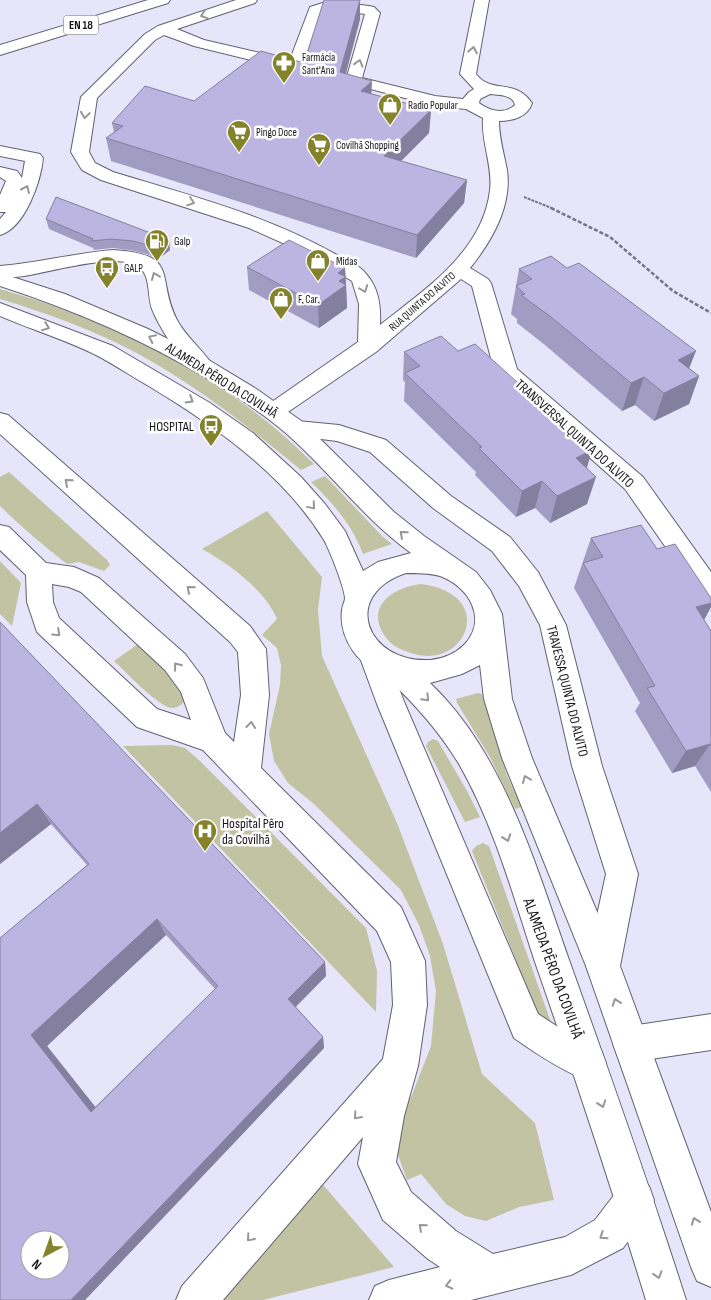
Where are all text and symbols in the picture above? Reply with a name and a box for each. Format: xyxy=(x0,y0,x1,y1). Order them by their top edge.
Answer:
one-way arrow xyxy=(200,10,208,20)
road number: EN 18 xyxy=(64,16,98,34)
one-way arrow xyxy=(467,46,477,54)
pharmacy icon: Farmácia Sant'Ana xyxy=(271,50,297,84)
place label: Farmácia Sant'Ana xyxy=(302,51,335,77)
one-way arrow xyxy=(353,60,363,68)
shop icon: Radio Popular xyxy=(377,92,403,126)
place label: Radio Popular xyxy=(408,99,458,112)
one-way arrow xyxy=(80,112,91,120)
supermarket icon: Pingo Doce xyxy=(226,119,252,153)
place label: Pingo Doce xyxy=(256,126,297,139)
supermarket icon: Covilhã Shopping xyxy=(306,132,332,166)
place label: Covilhã Shopping xyxy=(336,139,400,152)
one-way arrow xyxy=(19,185,30,194)
one-way arrow xyxy=(186,197,195,207)
fuel station icon: Galp xyxy=(144,228,170,262)
place label: Galp xyxy=(174,235,190,248)
shop icon: Midas xyxy=(305,248,331,282)
bus stop icon: GALP xyxy=(94,255,120,289)
place label: Midas xyxy=(336,255,357,268)
place label: GALP xyxy=(124,262,143,275)
street label: RUA QUINTA DO ALVITO xyxy=(386,269,458,334)
one-way arrow xyxy=(151,272,161,281)
one-way arrow xyxy=(358,284,368,293)
shop icon: F. Car. xyxy=(268,286,294,320)
place label: F. Car. xyxy=(298,293,319,306)
one-way arrow xyxy=(41,321,49,331)
one-way arrow xyxy=(149,334,158,344)
street label: ALAMEDA PÊRO DA COVILHÃ xyxy=(162,338,282,422)
street label: TRANSVERSAL QUINTA DO ALVITO xyxy=(512,375,638,491)
one-way arrow xyxy=(185,394,194,404)
bus stop icon: HOSPITAL xyxy=(198,413,224,447)
place label: HOSPITAL xyxy=(149,418,194,435)
one-way arrow xyxy=(65,478,74,487)
one-way arrow xyxy=(307,500,315,509)
one-way arrow xyxy=(399,530,408,539)
one-way arrow xyxy=(186,586,195,595)
street label: TRAVESSA QUINTA DO ALVITO xyxy=(543,624,592,759)
one-way arrow xyxy=(51,627,60,636)
one-way arrow xyxy=(175,663,183,672)
one-way arrow xyxy=(420,693,429,702)
one-way arrow xyxy=(246,720,256,729)
one-way arrow xyxy=(522,775,533,784)
place label: Hospital Pêro da Covilhã xyxy=(222,815,284,848)
hospital icon: Hospital Pêro da Covilhã xyxy=(192,818,218,852)
one-way arrow xyxy=(501,833,511,841)
street label: ALAMEDA PÊRO DA COVILHÃ xyxy=(518,895,587,1041)
one-way arrow xyxy=(612,998,622,1007)
one-way arrow xyxy=(596,1099,606,1108)
one-way arrow xyxy=(353,1110,362,1119)
one-way arrow xyxy=(691,1217,701,1226)
one-way arrow xyxy=(418,1224,427,1233)
north arrow xyxy=(20,1230,70,1280)
one-way arrow xyxy=(599,1230,608,1240)
one-way arrow xyxy=(246,1233,255,1242)
text: N xyxy=(28,1256,45,1273)
one-way arrow xyxy=(653,1270,663,1279)
one-way arrow xyxy=(445,1279,454,1290)

